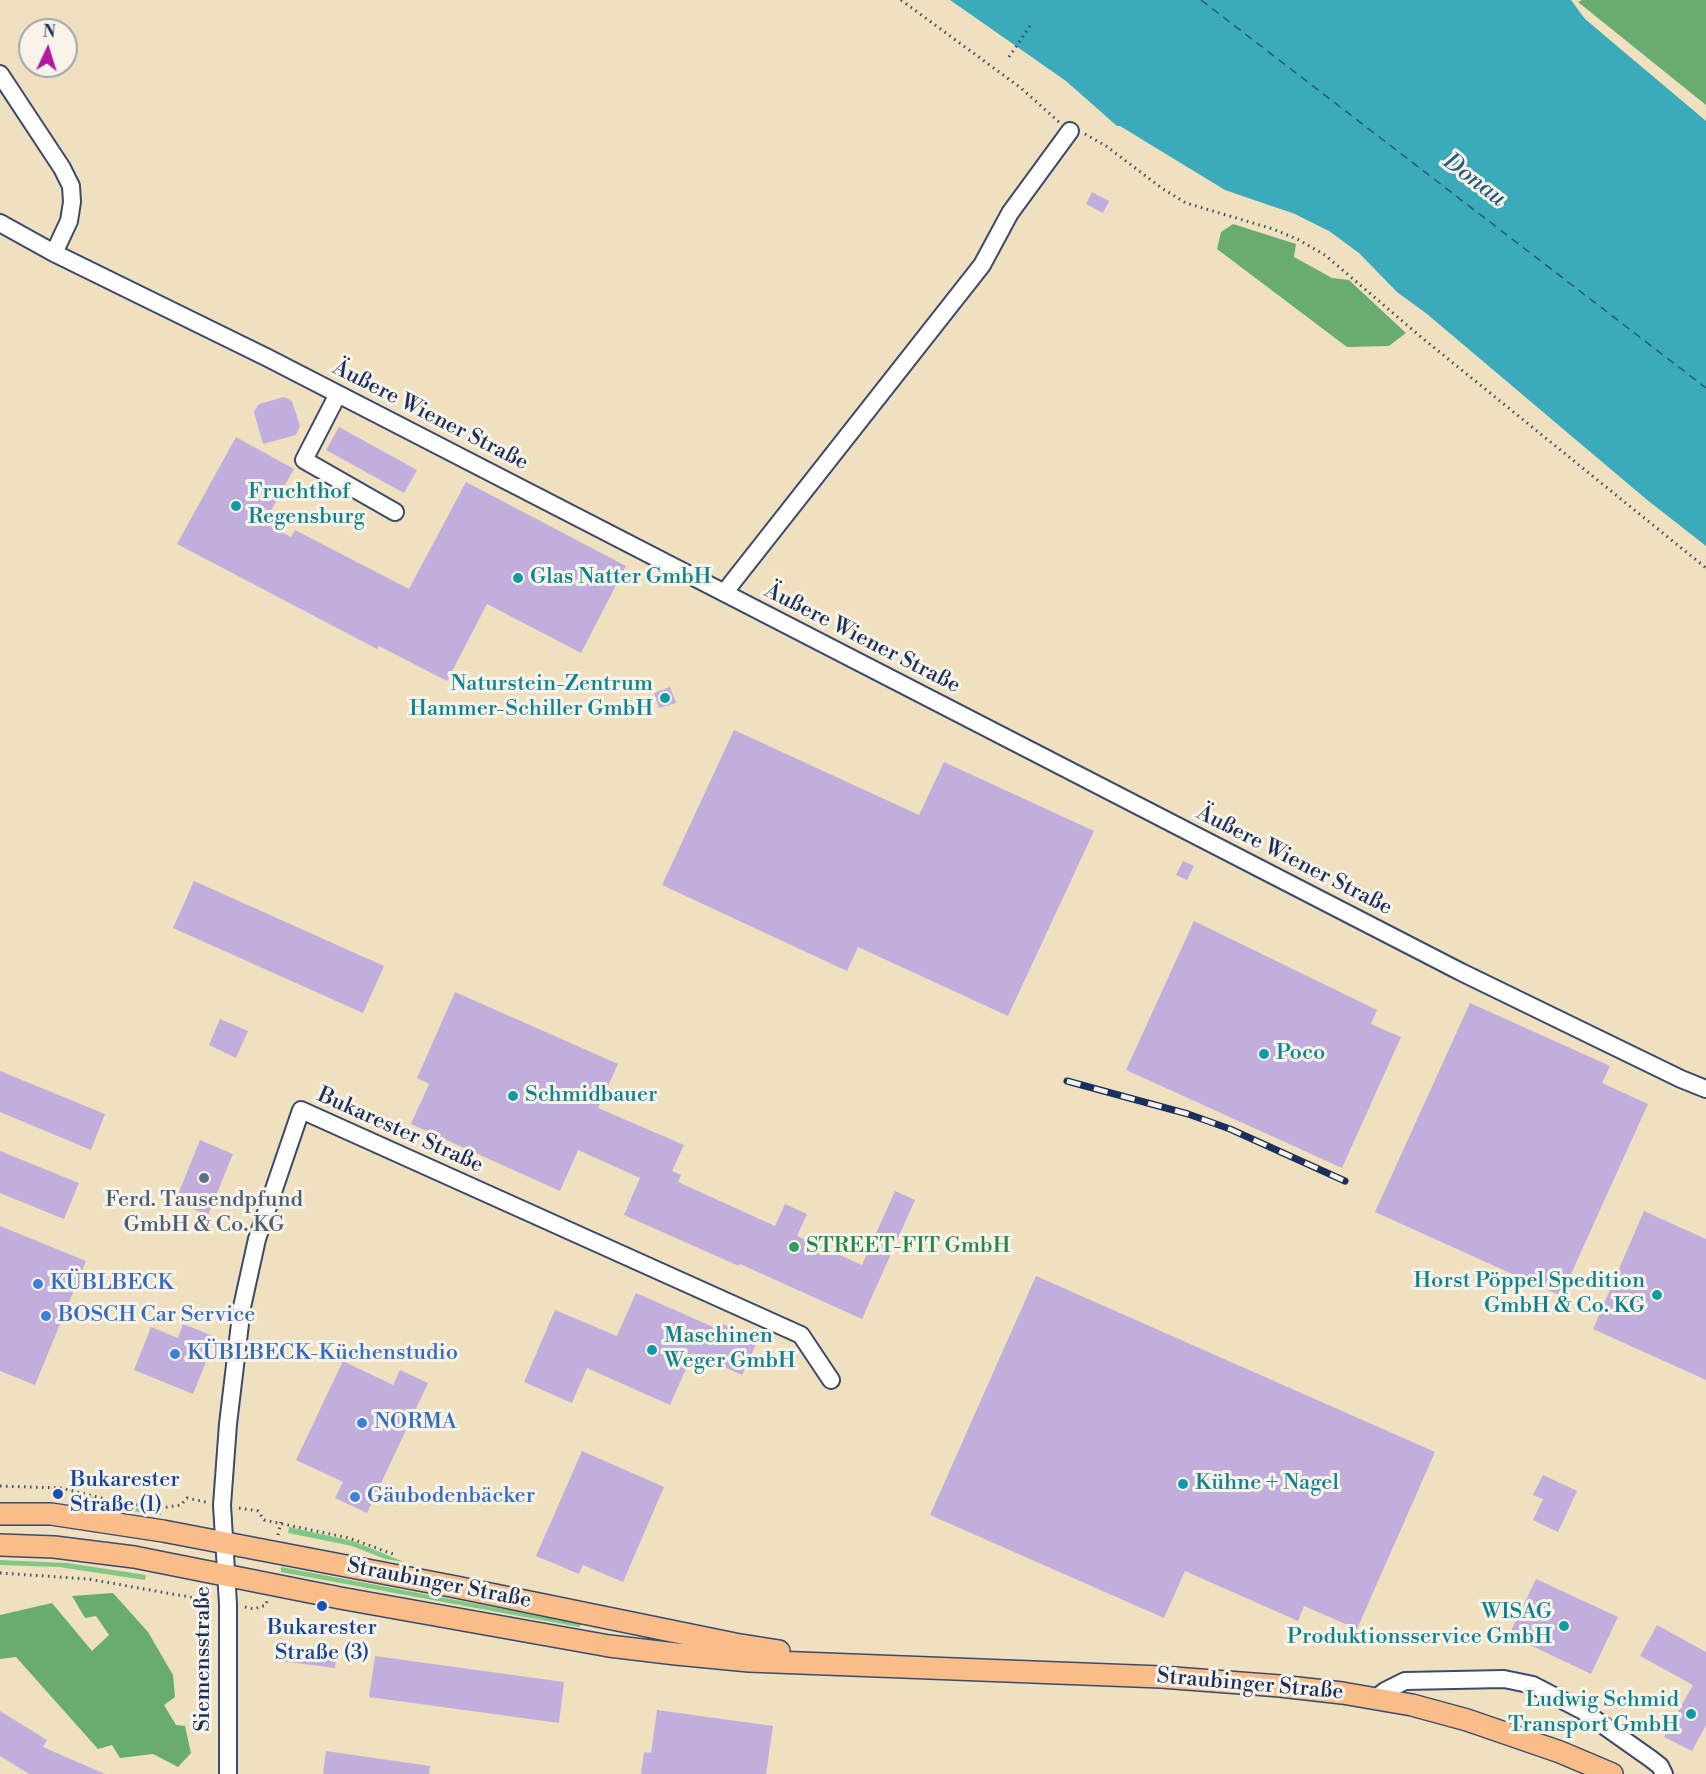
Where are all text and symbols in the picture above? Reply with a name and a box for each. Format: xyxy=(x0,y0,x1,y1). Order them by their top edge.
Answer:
north arrow xyxy=(18,18,78,78)
text: N xyxy=(42,22,56,42)
water label: Donau xyxy=(1437,148,1511,214)
street label: Äußere Wiener Straße xyxy=(328,355,532,477)
place label: Fruchthof Regensburg xyxy=(248,480,365,532)
marker: Fruchthof Regensburg xyxy=(229,499,243,513)
place label: Glas Natter GmbH xyxy=(530,565,711,591)
marker: Glas Natter GmbH xyxy=(511,571,525,585)
street label: Äußere Wiener Straße xyxy=(760,578,964,700)
place label: Naturstein-Zentrum Hammer-Schiller GmbH xyxy=(409,672,653,724)
marker: Naturstein-Zentrum Hammer-Schiller GmbH xyxy=(658,691,672,705)
street label: Äußere Wiener Straße xyxy=(1192,800,1396,922)
place label: Poco xyxy=(1276,1041,1325,1067)
marker: Poco xyxy=(1257,1047,1271,1061)
street label: Bukarester Straße xyxy=(313,1083,487,1179)
place label: Schmidbauer xyxy=(525,1083,658,1109)
marker: Schmidbauer xyxy=(506,1089,520,1103)
marker: Ferd. Tausendpfund GmbH & Co. KG xyxy=(197,1171,211,1185)
place label: Ferd. Tausendpfund GmbH & Co. KG xyxy=(105,1188,303,1240)
place label: STREET-FIT GmbH xyxy=(806,1234,1010,1260)
marker: STREET-FIT GmbH xyxy=(787,1240,801,1254)
place label: Horst Pöppel Spedition GmbH & Co. KG xyxy=(1413,1269,1645,1320)
place label: KÜBLBECK xyxy=(50,1271,173,1297)
marker: KÜBLBECK xyxy=(31,1277,45,1291)
marker: Horst Pöppel Spedition GmbH & Co. KG xyxy=(1650,1288,1664,1302)
place label: BOSCH Car Service xyxy=(58,1303,255,1329)
marker: BOSCH Car Service xyxy=(39,1309,53,1323)
place label: Maschinen Weger GmbH xyxy=(664,1324,796,1376)
place label: KÜBLBECK-Küchenstudio xyxy=(187,1341,458,1367)
marker: Maschinen Weger GmbH xyxy=(645,1343,659,1357)
marker: KÜBLBECK-Küchenstudio xyxy=(168,1347,182,1361)
place label: NORMA xyxy=(374,1410,457,1436)
marker: NORMA xyxy=(355,1416,369,1430)
place label: Bukarester Straße (1) xyxy=(70,1468,180,1520)
place label: Kühne + Nagel xyxy=(1195,1471,1339,1497)
marker: Kühne + Nagel xyxy=(1176,1477,1190,1491)
place label: Gäubodenbäcker xyxy=(367,1484,535,1510)
marker: Bukarester Straße (1) xyxy=(51,1487,65,1501)
marker: Gäubodenbäcker xyxy=(348,1490,362,1504)
street label: Straubinger Straße xyxy=(345,1553,533,1615)
street label: Siemensstraße xyxy=(191,1586,217,1732)
marker: Bukarester Straße (3) xyxy=(315,1599,329,1613)
place label: WISAG Produktionsservice GmbH xyxy=(1287,1600,1552,1652)
place label: Bukarester Straße (3) xyxy=(267,1616,377,1668)
marker: WISAG Produktionsservice GmbH xyxy=(1557,1619,1571,1633)
street label: Straubinger Straße xyxy=(1156,1664,1344,1706)
place label: Ludwig Schmid Transport GmbH xyxy=(1508,1688,1679,1740)
marker: Ludwig Schmid Transport GmbH xyxy=(1684,1707,1698,1721)

